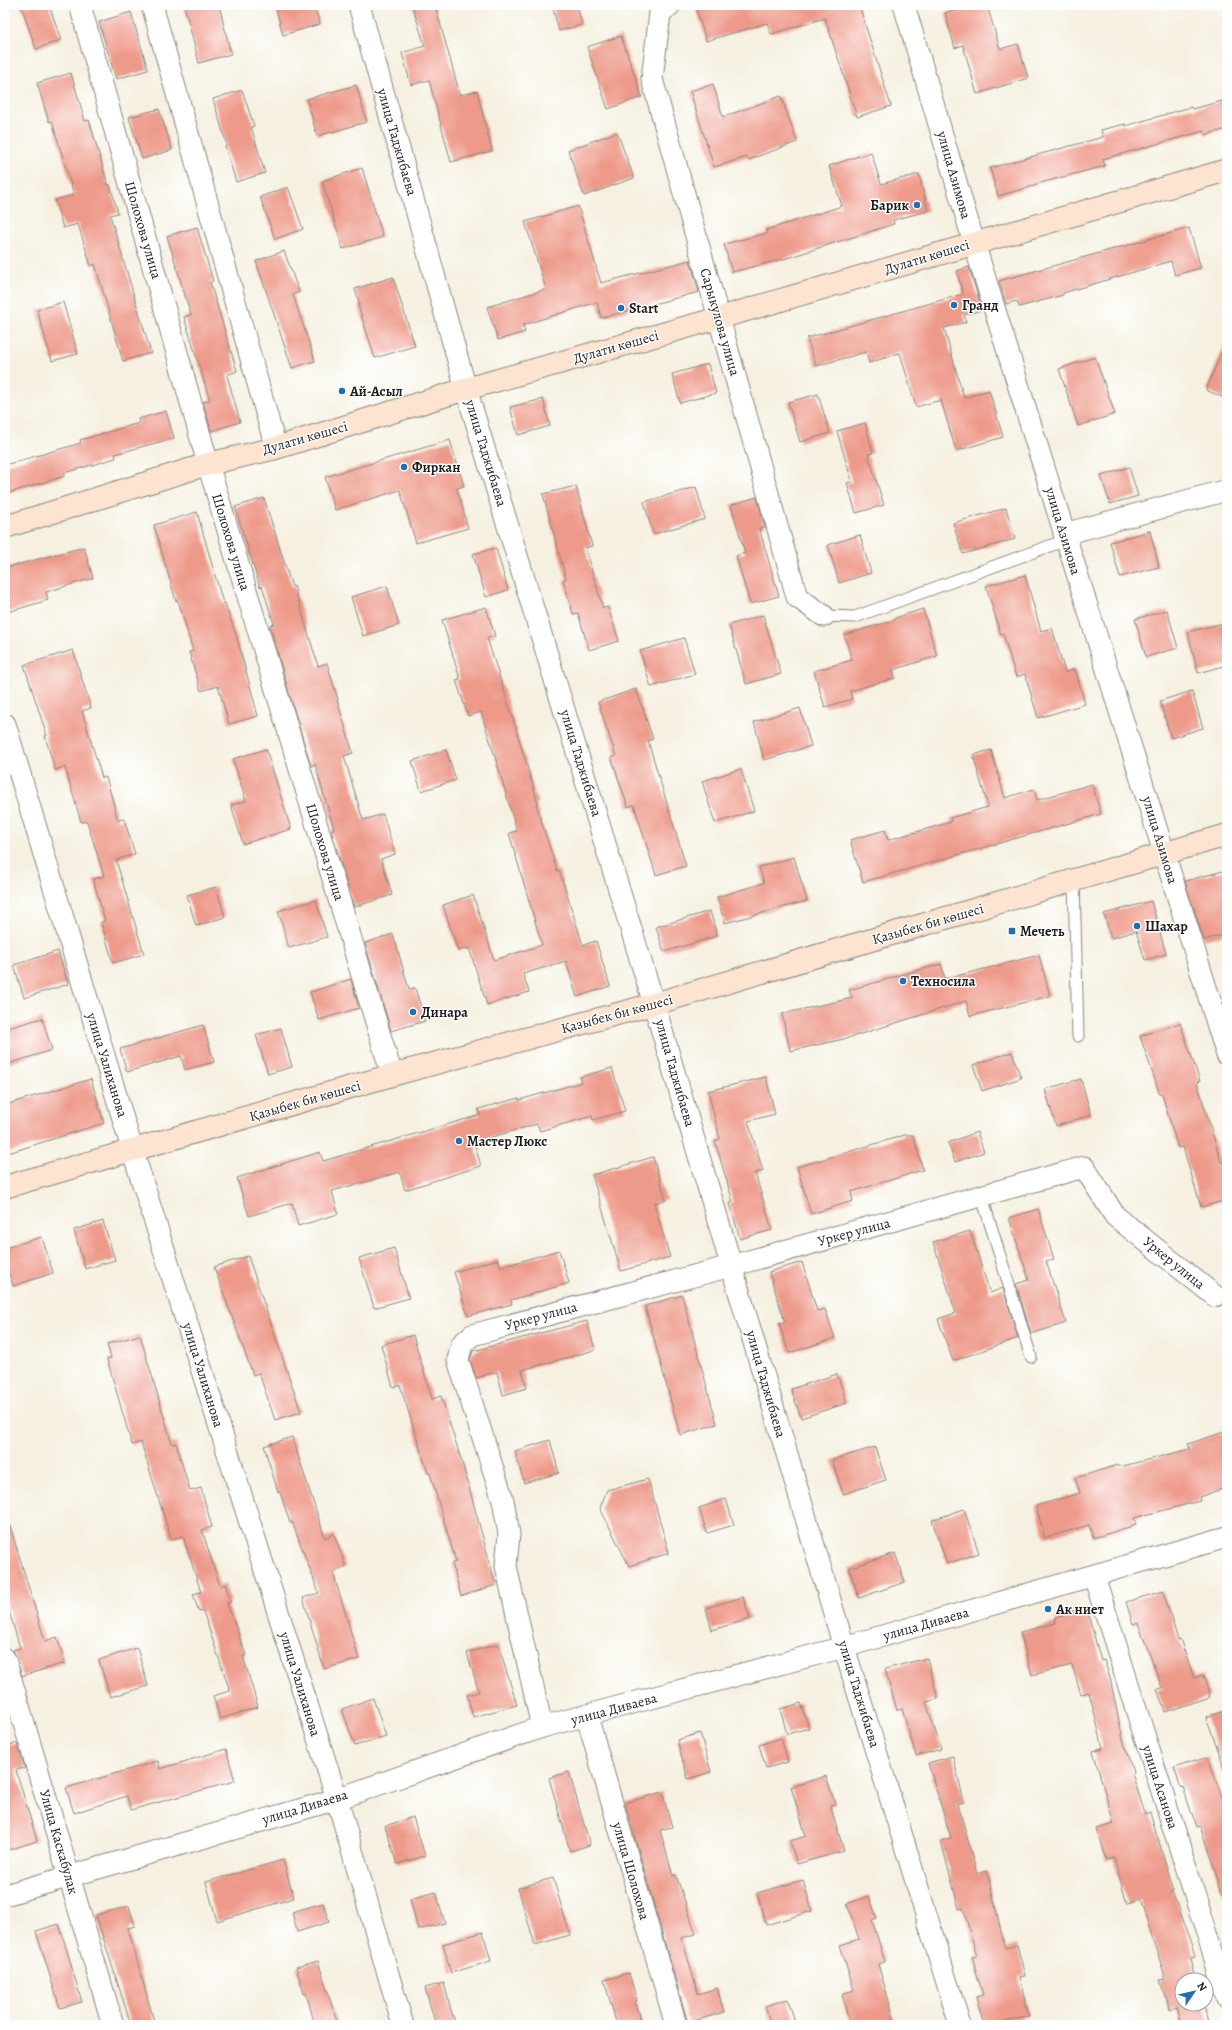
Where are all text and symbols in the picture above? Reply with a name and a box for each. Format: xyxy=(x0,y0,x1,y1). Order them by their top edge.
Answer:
street label: улица Таджибаева xyxy=(372,85,422,198)
street label: улица Азимова xyxy=(932,128,976,222)
street label: Шолохова улица xyxy=(120,179,166,282)
place label: Барик xyxy=(870,196,909,215)
marker: Барик xyxy=(912,200,922,210)
street label: Дулати көшесі xyxy=(882,235,972,279)
street label: Сарыкулова улица xyxy=(696,266,745,379)
place label: Гранд xyxy=(962,296,998,315)
place label: Start xyxy=(629,299,659,318)
marker: Гранд xyxy=(949,300,959,310)
marker: Start xyxy=(616,303,626,313)
street label: Дулати көшесі xyxy=(571,326,661,368)
place label: Ай-Асыл xyxy=(349,382,403,401)
marker: Ай-Асыл xyxy=(337,386,347,396)
street label: улица Таджибаева xyxy=(460,396,511,509)
street label: Дулати көшесі xyxy=(260,417,350,459)
place label: Фиркан xyxy=(412,458,461,477)
marker: Фиркан xyxy=(399,462,409,472)
street label: улица Азимова xyxy=(1040,484,1085,578)
street label: Шолохова улица xyxy=(207,491,255,593)
street label: улица Таджибаева xyxy=(555,706,606,819)
street label: улица Азимова xyxy=(1137,793,1182,887)
street label: Шолохова улица xyxy=(301,801,349,903)
street label: Қазыбек би көшесі xyxy=(870,899,986,949)
place label: Шахар xyxy=(1145,917,1188,936)
marker: Шахар xyxy=(1132,921,1142,931)
place label: Мечеть xyxy=(1020,922,1065,941)
marker: Мечеть xyxy=(1007,926,1017,936)
place label: Техносила xyxy=(911,972,976,991)
marker: Техносила xyxy=(898,976,908,986)
street label: Қазыбек би көшесі xyxy=(559,990,675,1038)
place label: Динара xyxy=(421,1003,468,1022)
marker: Динара xyxy=(408,1007,418,1017)
street label: улица Уалиханова xyxy=(82,1009,132,1120)
street label: улица Таджибаева xyxy=(650,1016,700,1129)
street label: Қазыбек би көшесі xyxy=(247,1076,363,1126)
place label: Мастер Люкс xyxy=(467,1132,547,1151)
marker: Мастер Люкс xyxy=(454,1136,464,1146)
street label: Уркер улица xyxy=(816,1213,893,1251)
street label: Уркер улица xyxy=(1139,1232,1209,1294)
street label: Уркер улица xyxy=(503,1297,580,1335)
street label: улица Уалиханова xyxy=(178,1319,228,1430)
street label: улица Таджибаева xyxy=(741,1327,791,1440)
place label: Ак ниет xyxy=(1055,1600,1104,1619)
street label: улица Диваева xyxy=(880,1603,972,1646)
marker: Ак ниет xyxy=(1043,1604,1053,1614)
street label: улица Уалиханова xyxy=(275,1628,325,1739)
street label: улица Таджибаева xyxy=(833,1637,884,1750)
street label: улица Диваева xyxy=(568,1688,660,1730)
street label: улица Асанова xyxy=(1137,1742,1183,1832)
street label: улица Диваева xyxy=(259,1785,350,1829)
street label: Улица Каскабулак xyxy=(35,1787,83,1897)
street label: улица Шолохова xyxy=(608,1819,654,1923)
north arrow xyxy=(1174,1972,1214,2012)
text: N xyxy=(1193,1979,1210,1994)

